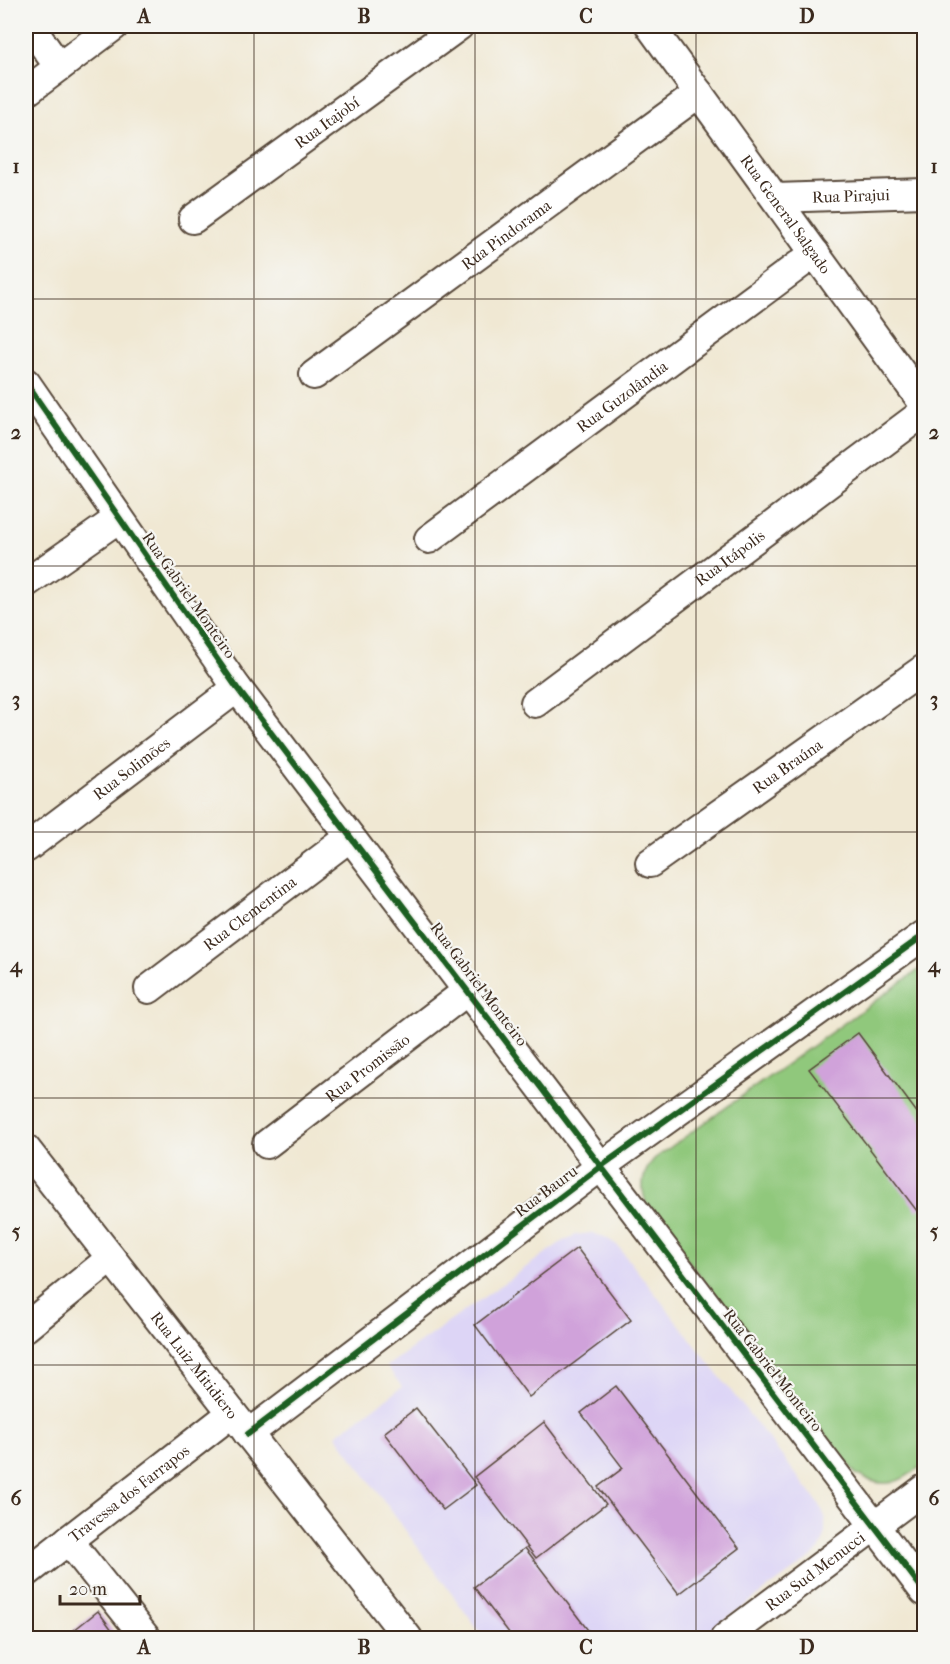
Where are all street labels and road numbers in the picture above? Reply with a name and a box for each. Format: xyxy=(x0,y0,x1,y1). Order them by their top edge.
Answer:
street label: Rua Itajobí xyxy=(290,92,363,152)
street label: Rua General Salgado xyxy=(737,151,836,277)
street label: Rua Pirajui xyxy=(812,185,890,206)
street label: Rua Pindorama xyxy=(457,195,555,274)
street label: Rua Guzolândia xyxy=(573,356,672,436)
street label: Rua Itápolis xyxy=(691,525,768,590)
street label: Rua Gabriel Monteiro xyxy=(138,528,240,662)
street label: Rua Solimões xyxy=(89,733,174,804)
street label: Rua Braúna xyxy=(748,734,826,797)
street label: Rua Clementina xyxy=(199,871,300,954)
street label: Rua Gabriel Monteiro xyxy=(426,918,532,1050)
street label: Rua Promissão xyxy=(321,1029,413,1106)
street label: Rua Bauru xyxy=(511,1161,581,1221)
street label: Rua Gabriel Monteiro xyxy=(719,1305,827,1435)
street label: Rua Luiz Mitidiero xyxy=(147,1307,242,1422)
street label: Travessa dos Farrapos xyxy=(64,1440,193,1546)
street label: Rua Sud Menucci xyxy=(761,1527,869,1614)

